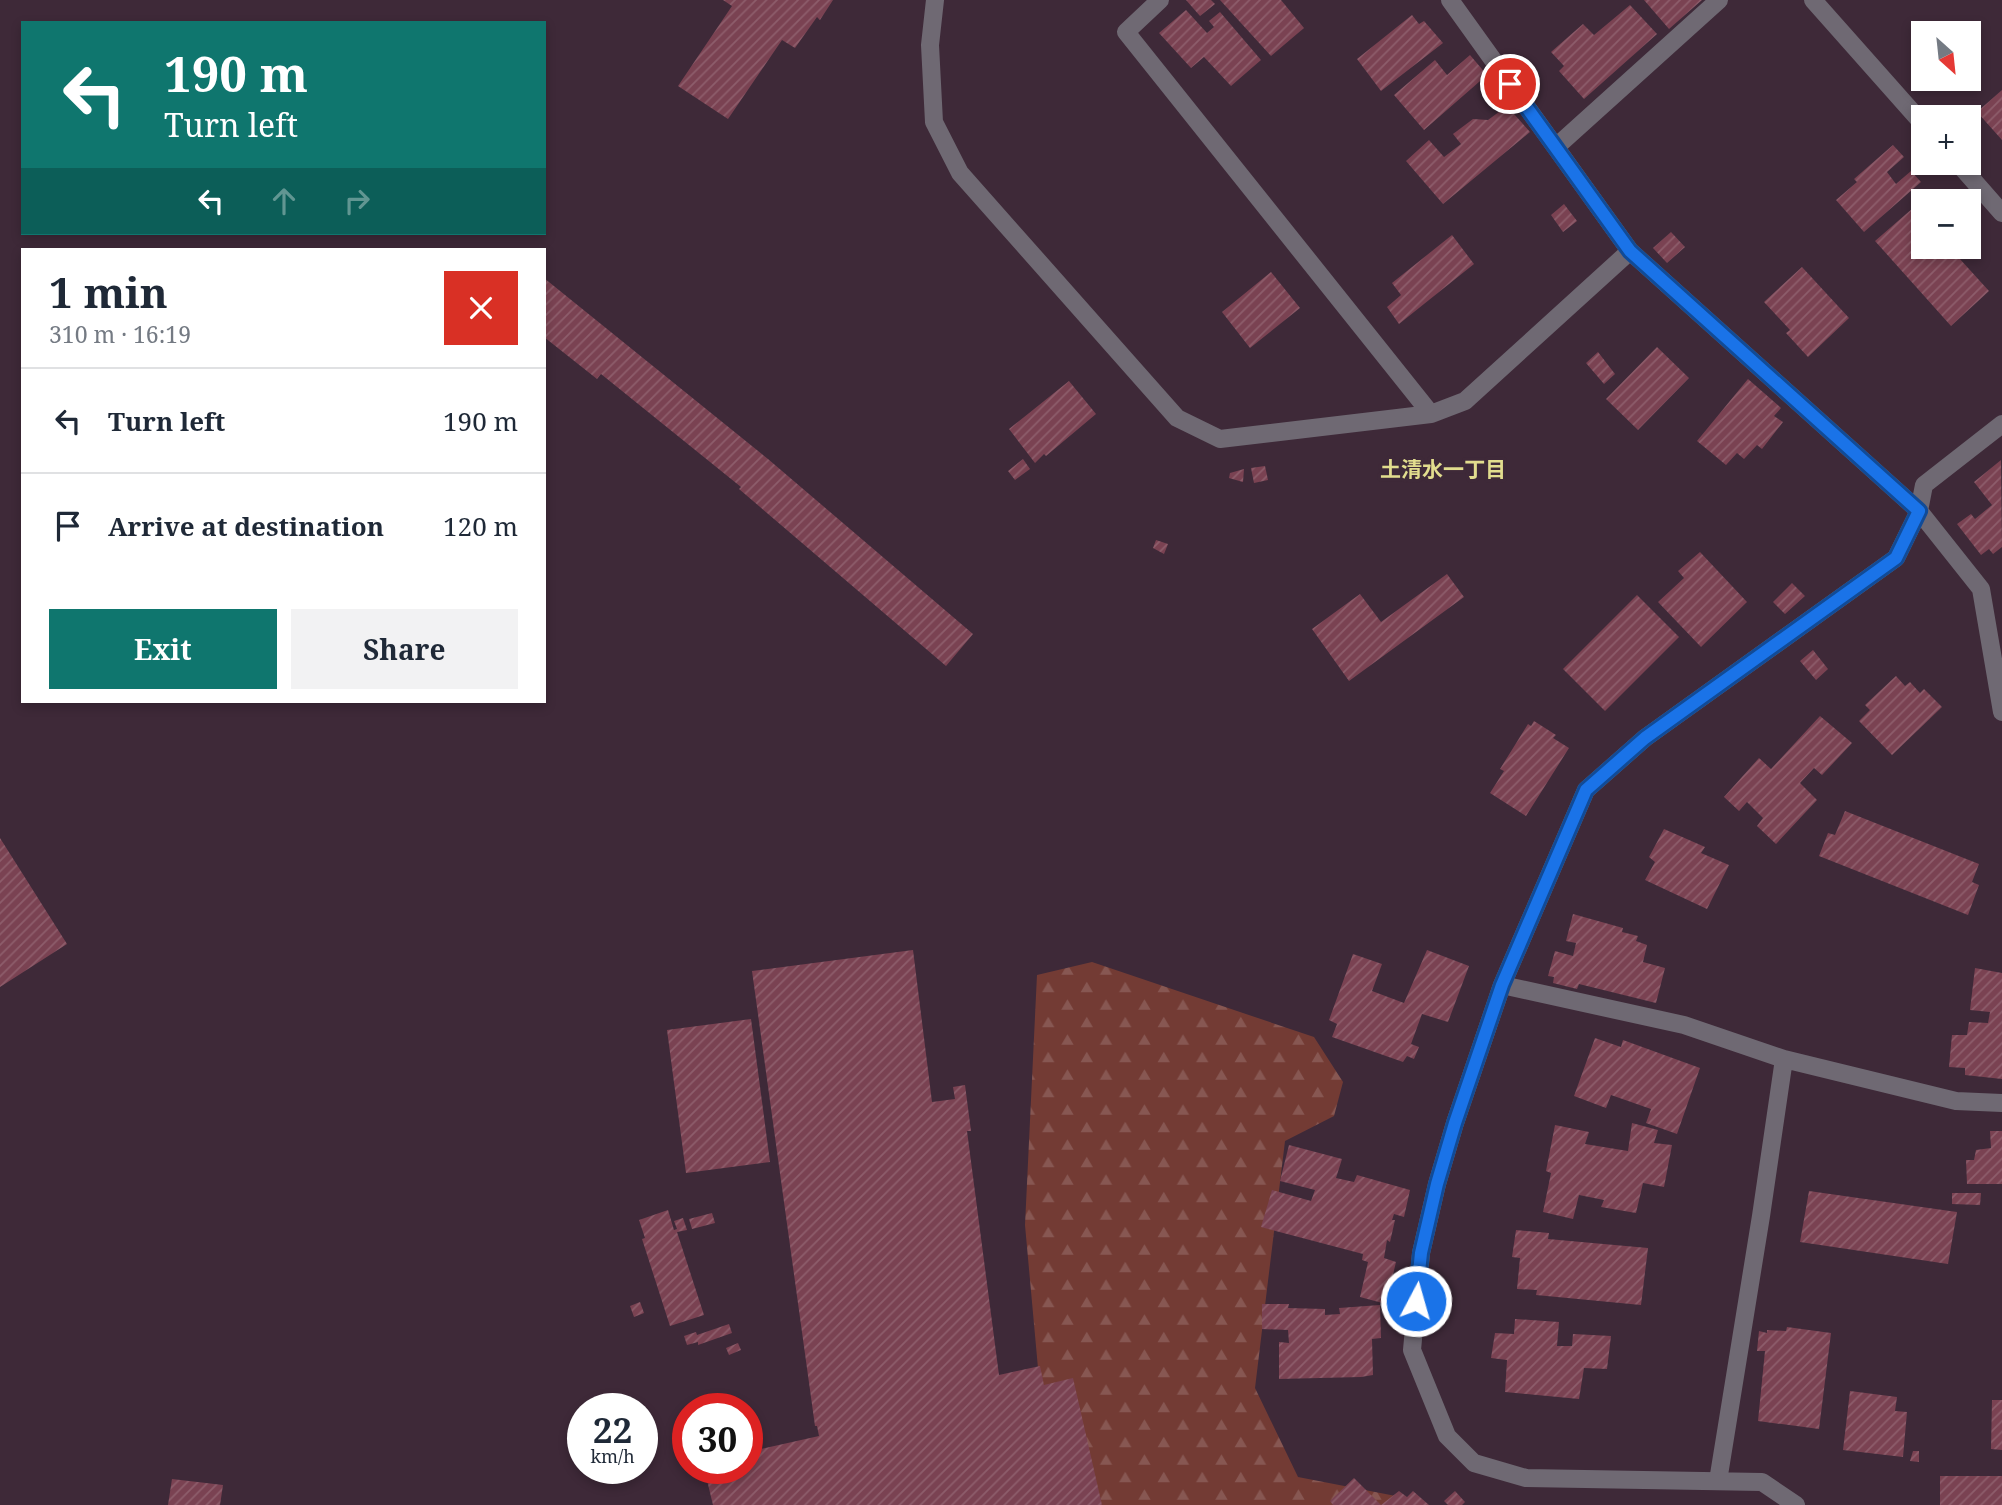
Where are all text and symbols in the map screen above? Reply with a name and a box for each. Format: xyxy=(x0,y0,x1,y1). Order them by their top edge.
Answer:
north arrow xyxy=(1911,21,1981,91)
map controls xyxy=(1911,21,1981,259)
text: 190 m xyxy=(164,40,308,106)
icon: left xyxy=(49,49,140,140)
pin xyxy=(1480,54,1540,114)
icon: arrive xyxy=(1491,65,1529,103)
text: Turn left xyxy=(164,103,298,146)
button: + xyxy=(1911,105,1981,175)
icon: left xyxy=(192,182,230,220)
icon: ahead xyxy=(265,182,303,220)
icon: right xyxy=(338,182,376,220)
button: − xyxy=(1911,189,1981,259)
text: 1 min xyxy=(49,263,168,320)
button: close xyxy=(444,271,518,345)
text: 310 m · 16:19 xyxy=(49,318,191,350)
icon: left xyxy=(49,402,87,440)
text: Turn left xyxy=(108,403,225,439)
text: 190 m xyxy=(443,403,518,439)
district label: 土清水一丁目 xyxy=(1380,455,1506,483)
icon: arrive xyxy=(49,507,87,545)
text: Arrive at destination xyxy=(108,508,384,544)
text: 120 m xyxy=(443,508,518,544)
button: Exit xyxy=(49,609,277,689)
button: Share xyxy=(291,609,518,689)
position arrow xyxy=(1379,1264,1453,1338)
speed limit sign: 30 xyxy=(672,1393,763,1484)
text: 22 xyxy=(593,1406,632,1453)
text: km/h xyxy=(590,1444,635,1468)

